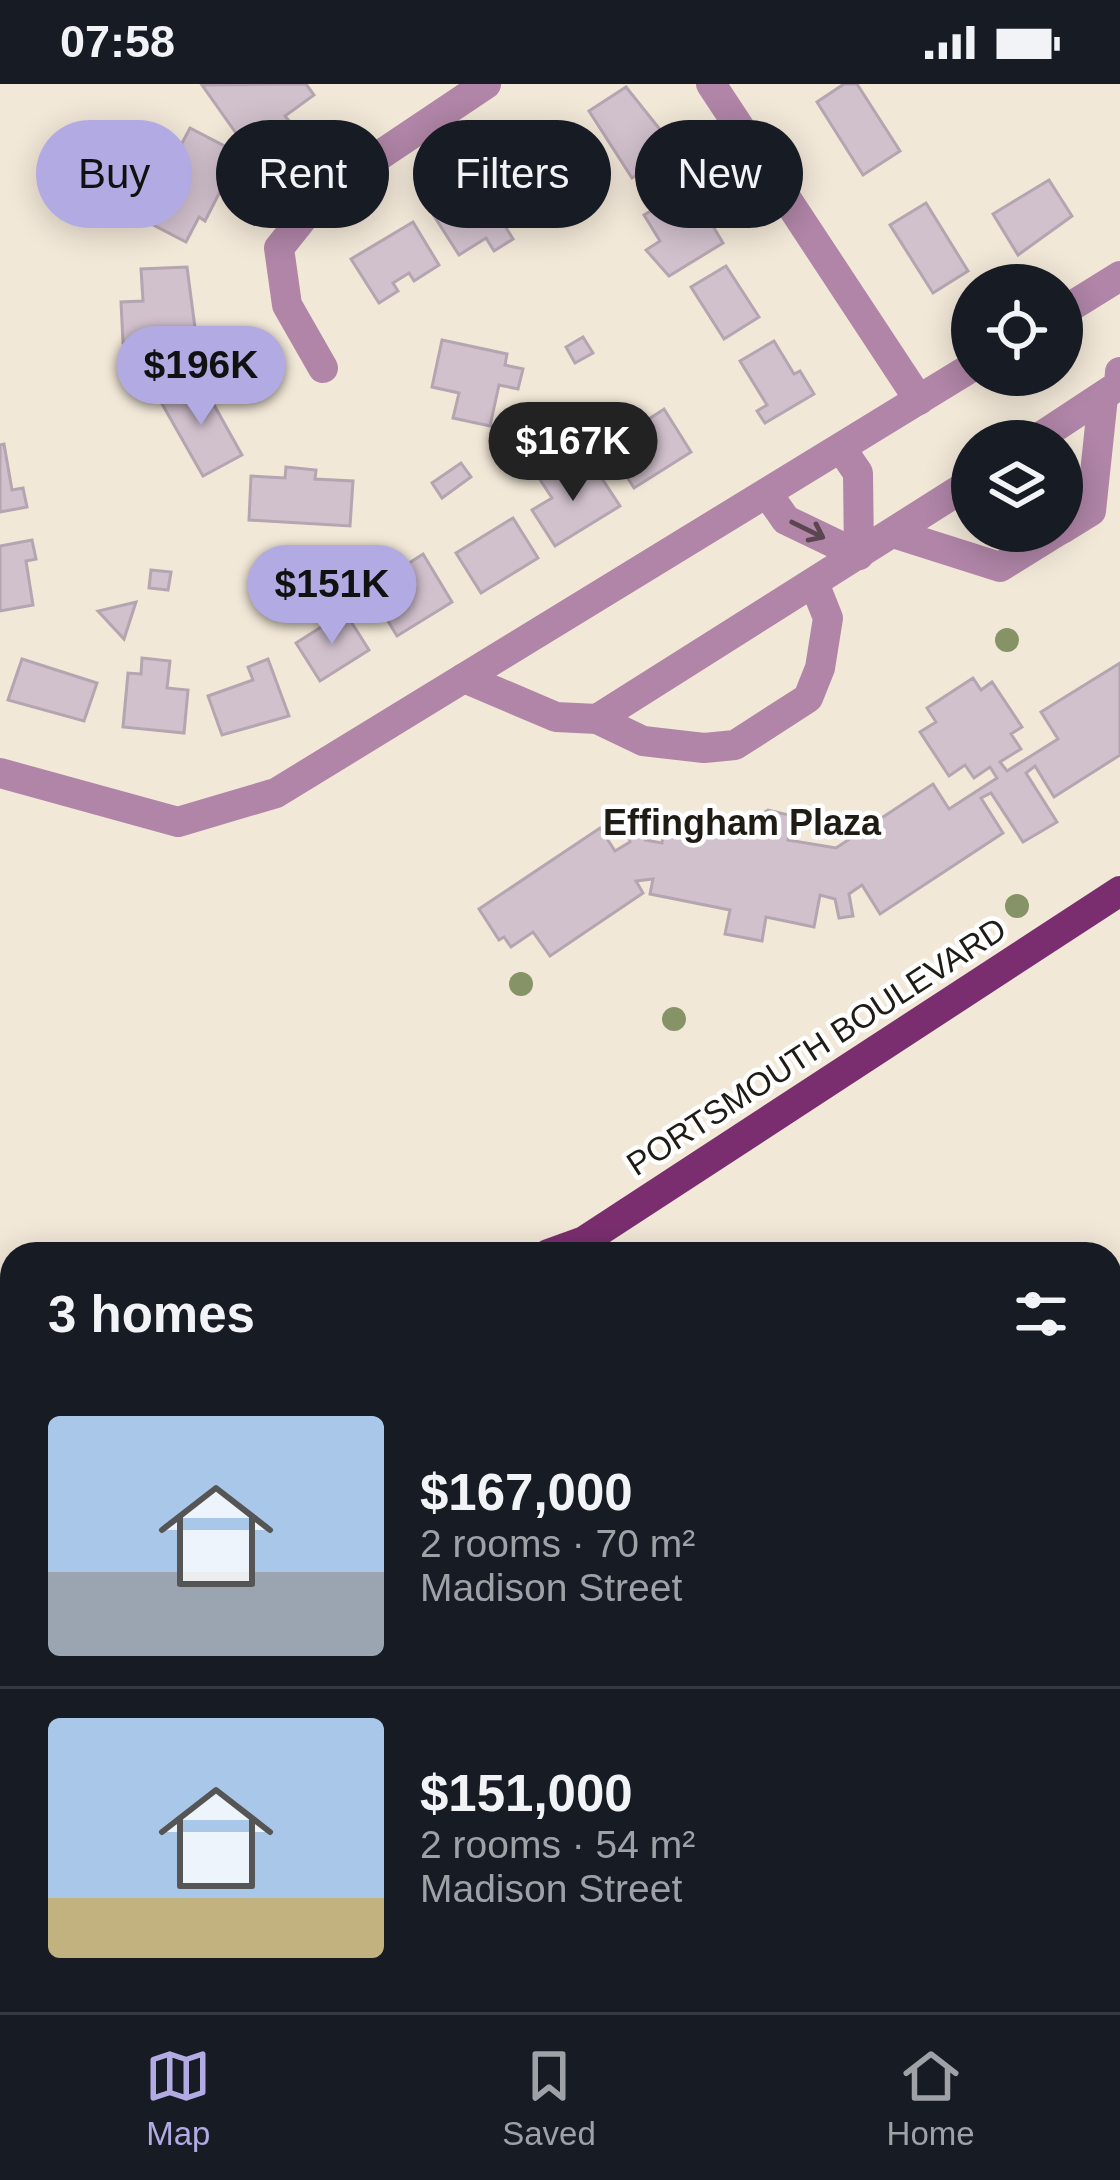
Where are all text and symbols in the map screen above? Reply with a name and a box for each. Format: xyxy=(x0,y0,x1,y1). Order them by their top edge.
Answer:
text: 07:58 xyxy=(60,16,175,67)
chip: Buy xyxy=(36,120,192,228)
chip: Rent xyxy=(216,120,389,228)
chip: Filters xyxy=(413,120,611,228)
chip: New xyxy=(635,120,803,228)
map controls xyxy=(951,264,1083,552)
button: locate xyxy=(951,264,1083,396)
pin: $196K xyxy=(117,326,285,428)
text: $196K xyxy=(144,343,258,386)
pin: $167K xyxy=(489,402,657,504)
text: $167K xyxy=(516,419,630,462)
button: layers xyxy=(951,420,1083,552)
one-way arrow xyxy=(790,520,825,543)
pin: $151K xyxy=(248,545,416,647)
text: $151K xyxy=(275,562,389,605)
district label: Effingham Plaza xyxy=(603,802,882,843)
street label: PORTSMOUTH BOULEVARD xyxy=(620,910,1013,1183)
icon: filters xyxy=(1008,1281,1074,1347)
text: 3 homes xyxy=(48,1286,255,1343)
icon: home xyxy=(144,1464,288,1608)
text: $167,000 xyxy=(420,1464,633,1521)
text: 2 rooms · 70 m² xyxy=(420,1522,695,1565)
text: Madison Street xyxy=(420,1566,682,1609)
text: $151,000 xyxy=(420,1765,633,1822)
icon: home xyxy=(144,1766,288,1910)
text: 2 rooms · 54 m² xyxy=(420,1823,695,1866)
text: Madison Street xyxy=(420,1867,682,1910)
tab: Map xyxy=(145,2043,211,2153)
tab: Saved xyxy=(502,2043,596,2153)
tab: Home xyxy=(887,2043,975,2153)

